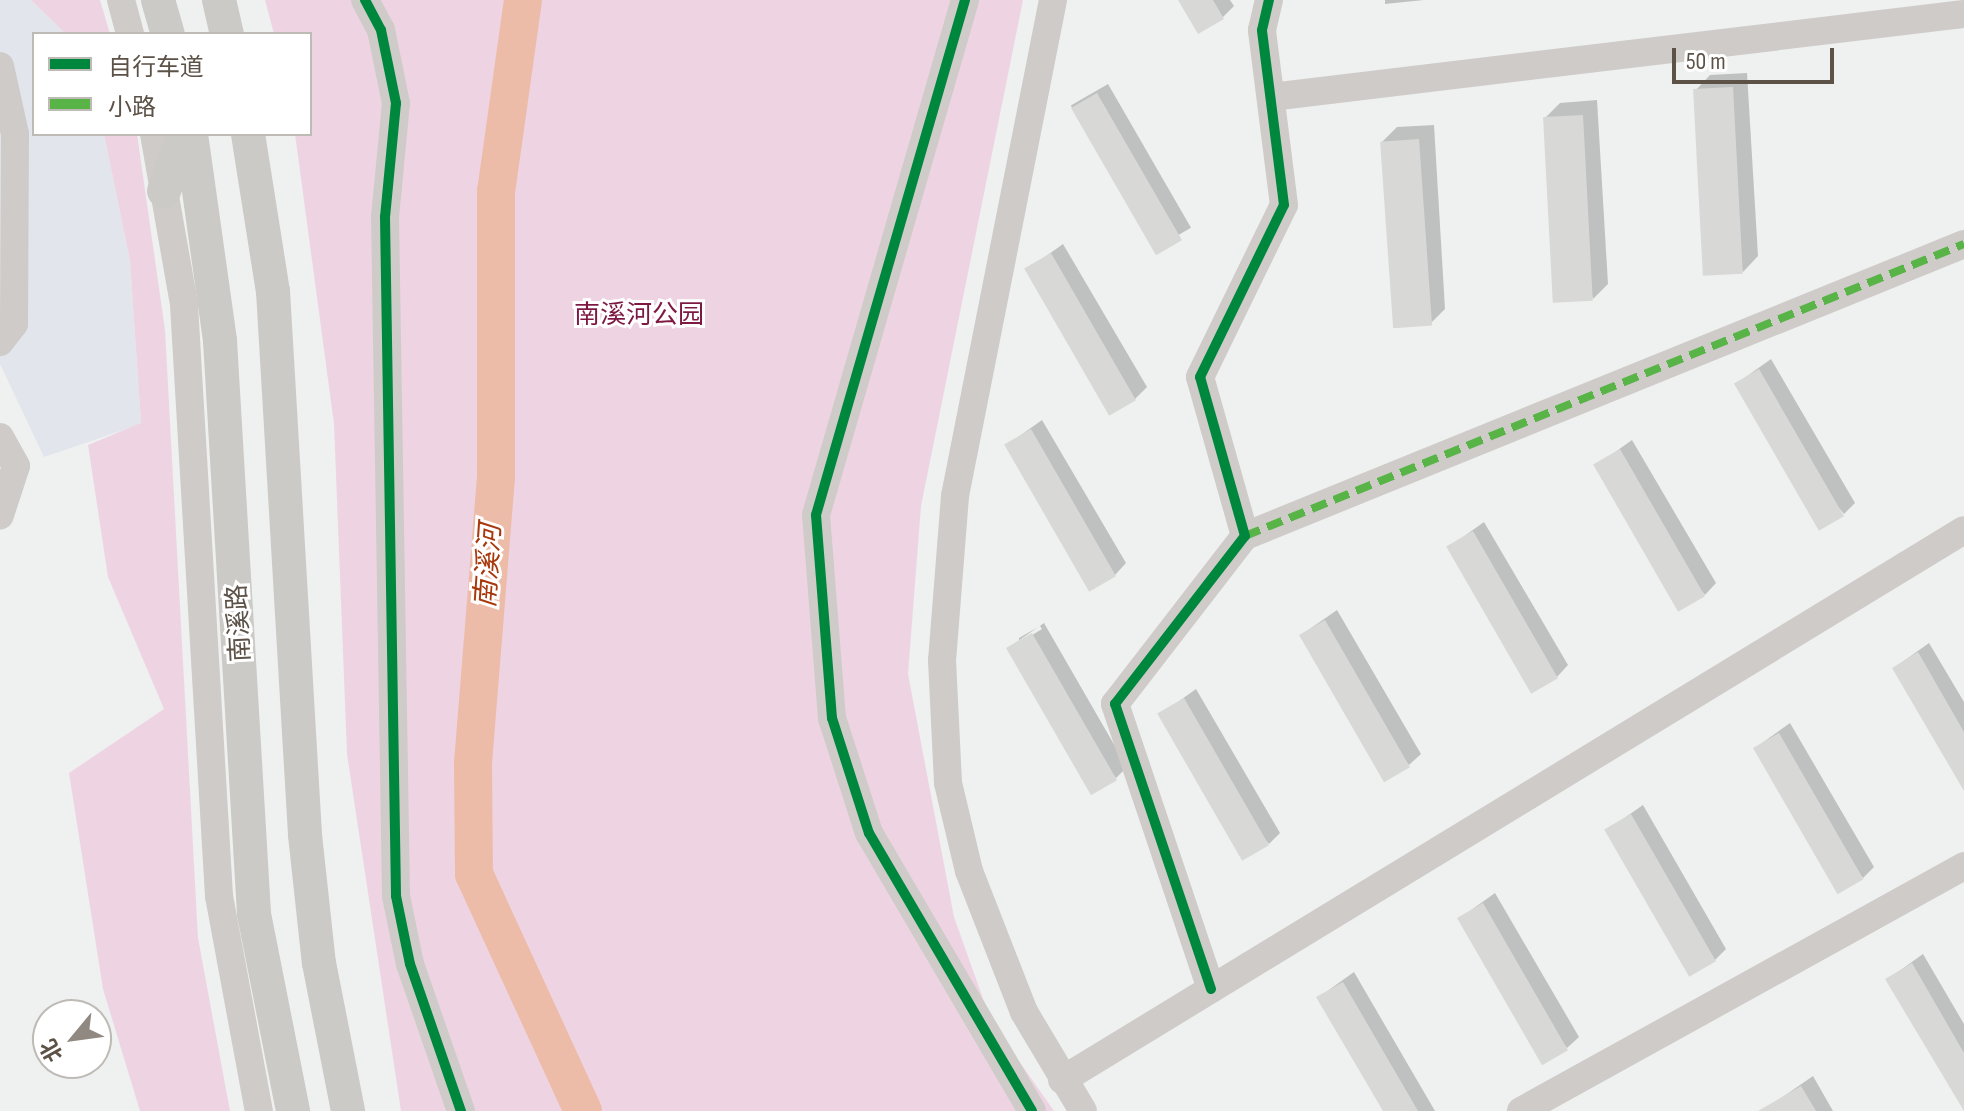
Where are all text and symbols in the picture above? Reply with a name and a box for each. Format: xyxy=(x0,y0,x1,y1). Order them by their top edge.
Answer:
legend xyxy=(32,32,312,136)
scale bar xyxy=(1676,32,1838,82)
text: 50 m xyxy=(1686,47,1726,76)
text: 自行车道 xyxy=(108,53,204,82)
text: 小路 xyxy=(108,93,156,122)
park label: 南溪河公园 xyxy=(574,300,704,332)
water label: 南溪河 xyxy=(469,523,509,609)
street label: 南溪路 xyxy=(222,583,258,663)
north arrow xyxy=(32,999,112,1079)
text: 北 xyxy=(35,1034,69,1066)

